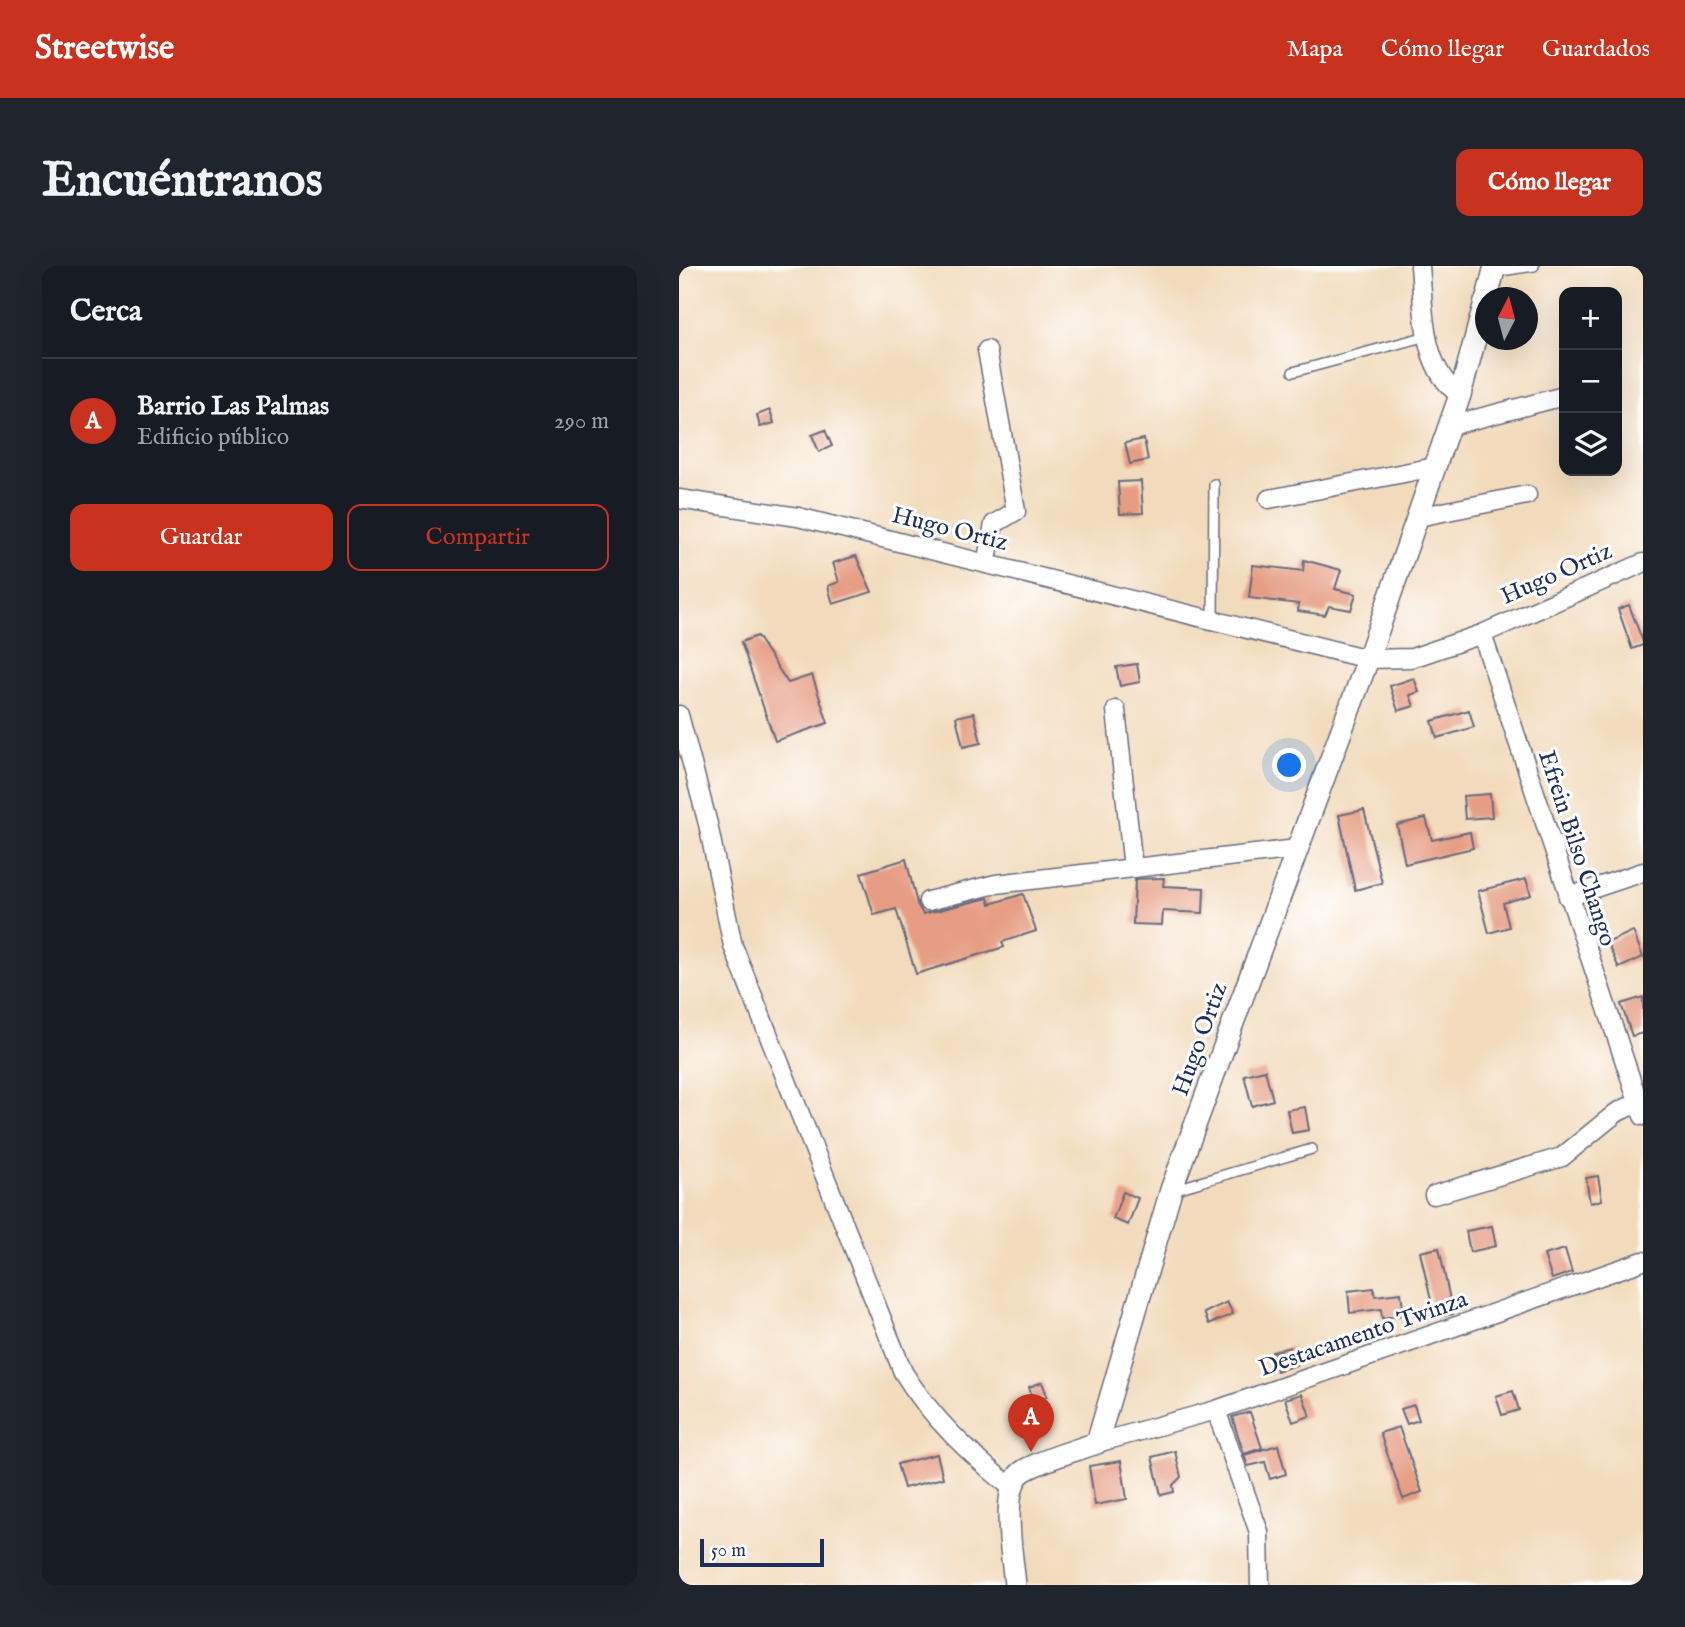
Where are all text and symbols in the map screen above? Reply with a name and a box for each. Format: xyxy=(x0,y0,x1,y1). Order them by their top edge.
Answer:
text: Streetwise xyxy=(35,28,174,70)
text: Mapa xyxy=(1287,34,1343,65)
text: Cómo llegar xyxy=(1381,34,1504,65)
text: Guardados xyxy=(1542,34,1650,65)
button: Cómo llegar xyxy=(1456,149,1643,216)
text: Encuéntranos xyxy=(42,151,323,213)
north arrow xyxy=(1475,287,1538,350)
map controls xyxy=(1559,287,1622,476)
button: + xyxy=(1559,287,1622,350)
text: Cerca xyxy=(70,293,142,331)
button: − xyxy=(1559,350,1622,413)
text: Barrio Las Palmas xyxy=(137,390,329,423)
text: A xyxy=(85,407,101,436)
text: 290 m xyxy=(554,407,609,436)
button: layers xyxy=(1559,413,1622,476)
text: Edificio público xyxy=(137,423,289,452)
street label: Hugo Ortiz xyxy=(888,500,1011,559)
button: Guardar xyxy=(70,504,333,571)
button: Compartir xyxy=(347,504,609,571)
street label: Hugo Ortiz xyxy=(1496,536,1617,613)
street label: Efrein Bilso Chango xyxy=(1530,747,1623,950)
your location xyxy=(1272,748,1306,782)
street label: Hugo Ortiz xyxy=(1166,979,1235,1100)
street label: Destacamento Twinza xyxy=(1255,1284,1472,1385)
pin: A xyxy=(1008,1394,1054,1452)
scale bar xyxy=(700,1536,824,1568)
text: 50 m xyxy=(711,1539,746,1563)

